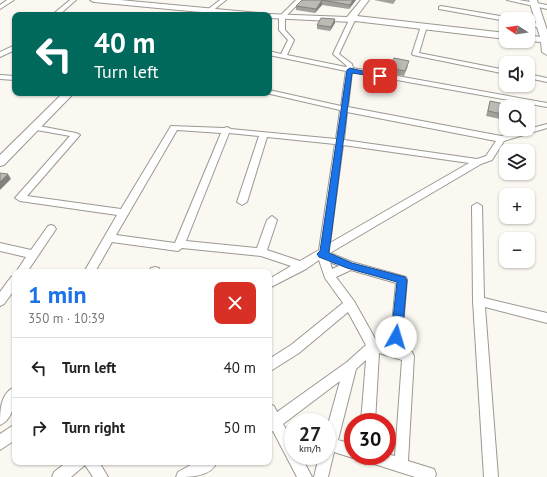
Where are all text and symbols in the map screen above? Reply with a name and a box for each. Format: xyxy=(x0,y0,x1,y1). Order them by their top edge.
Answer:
north arrow xyxy=(499,12,535,48)
map controls xyxy=(499,12,535,268)
text: 40 m xyxy=(94,24,155,61)
icon: left xyxy=(28,28,80,80)
button: sound xyxy=(499,56,535,92)
pin xyxy=(363,59,397,93)
text: Turn left xyxy=(94,60,159,83)
icon: arrive xyxy=(369,65,391,87)
button: search xyxy=(499,100,535,136)
button: layers xyxy=(499,144,535,180)
button: + xyxy=(499,188,535,224)
button: − xyxy=(499,232,535,268)
text: 1 min xyxy=(28,279,87,310)
button: close xyxy=(214,282,256,324)
text: 350 m · 10:39 xyxy=(28,310,105,327)
position arrow xyxy=(375,316,417,358)
icon: left xyxy=(28,357,50,379)
text: Turn left xyxy=(62,358,116,377)
text: 40 m xyxy=(223,358,256,377)
speed limit sign: 30 xyxy=(344,413,396,465)
icon: right xyxy=(28,417,50,439)
text: Turn right xyxy=(62,418,125,437)
text: 50 m xyxy=(223,418,256,437)
text: 27 xyxy=(299,421,321,447)
text: km/h xyxy=(299,442,321,455)

